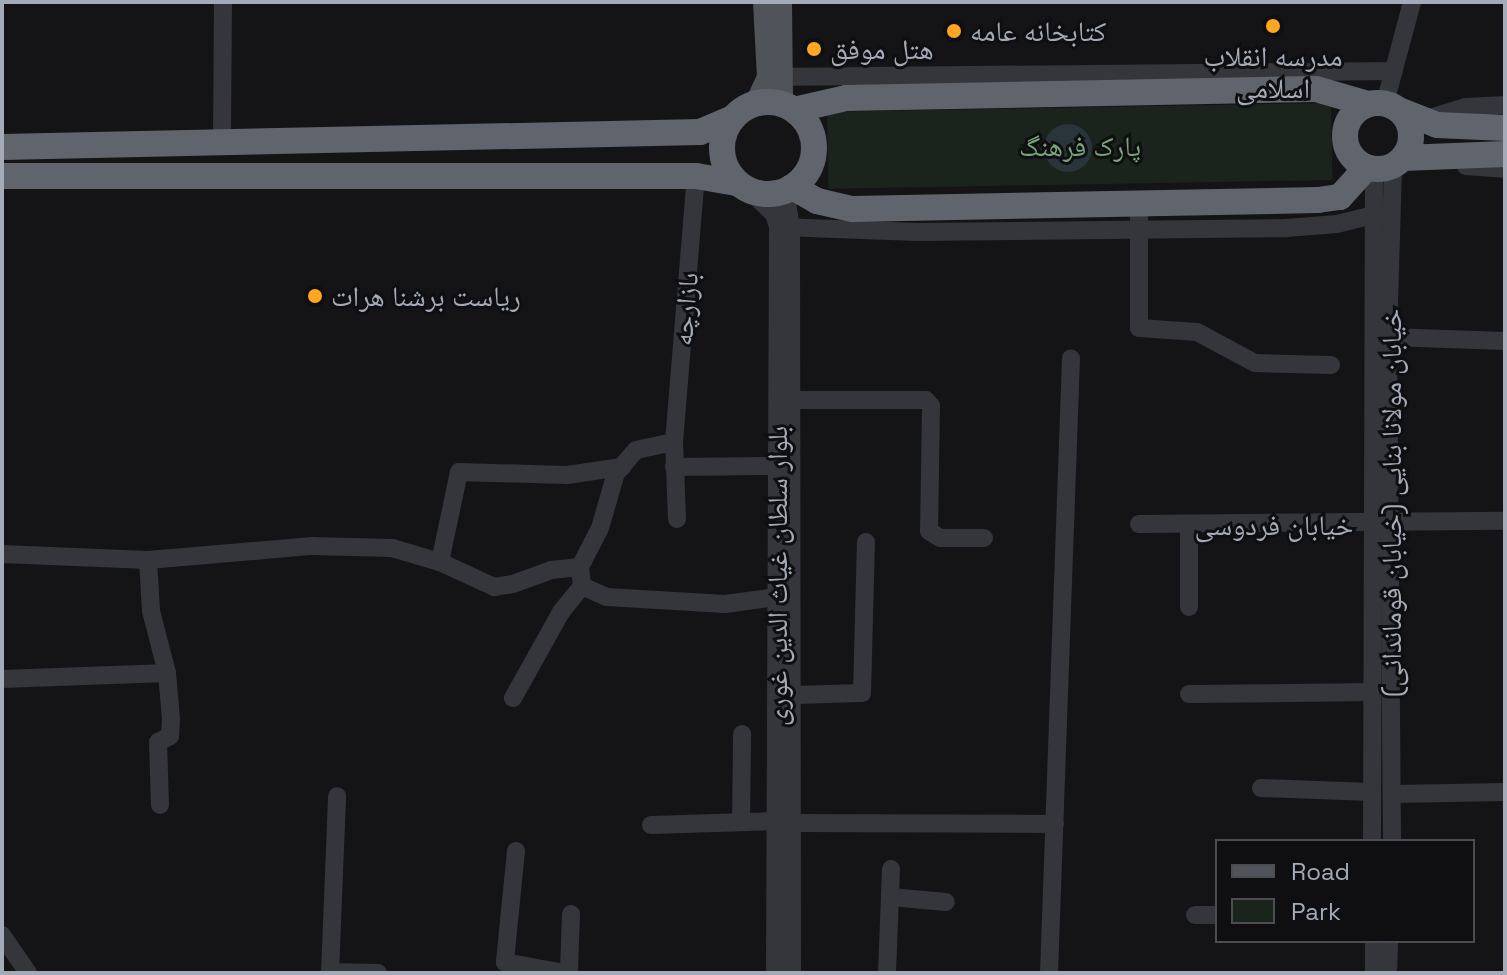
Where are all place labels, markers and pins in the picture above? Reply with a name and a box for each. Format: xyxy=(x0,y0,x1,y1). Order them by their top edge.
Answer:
place label: کتابخانه عامه xyxy=(970,14,1106,48)
marker: مدرسه انقلاب اسلامی xyxy=(1264,17,1282,35)
marker: کتابخانه عامه xyxy=(945,22,963,40)
place label: هتل موفق xyxy=(830,32,934,66)
place label: مدرسه انقلاب اسلامی xyxy=(1203,39,1343,105)
marker: هتل موفق xyxy=(805,40,823,58)
place label: ریاست برشنا هرات xyxy=(331,279,521,313)
marker: ریاست برشنا هرات xyxy=(306,287,324,305)

